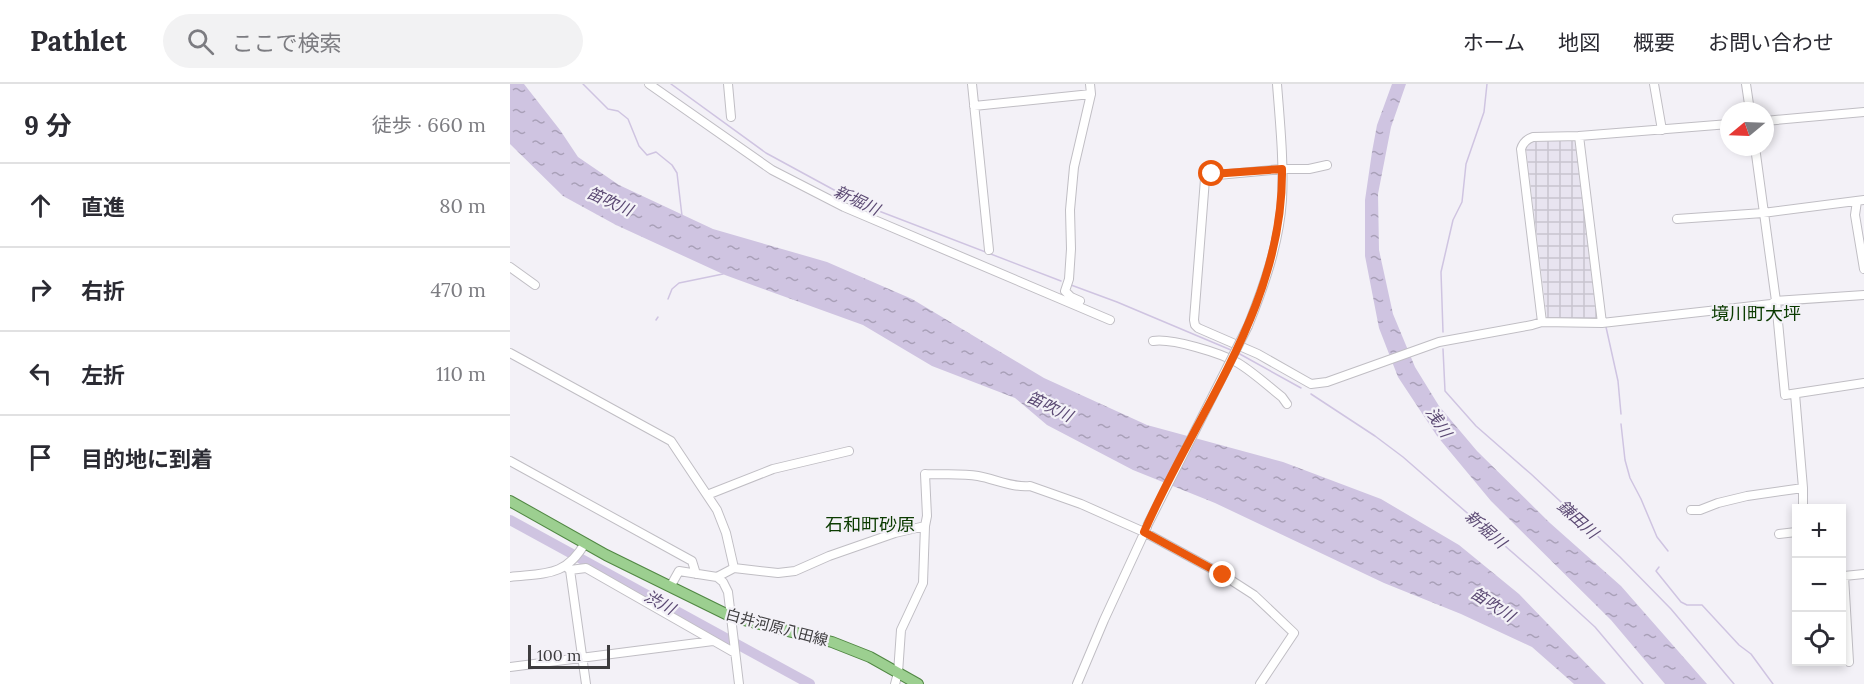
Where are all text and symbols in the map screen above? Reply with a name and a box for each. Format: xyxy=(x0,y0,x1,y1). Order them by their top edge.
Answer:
search box xyxy=(163,14,583,68)
text: Pathlet xyxy=(30,23,127,59)
icon: search xyxy=(184,25,217,58)
text: ここで検索 xyxy=(232,29,342,57)
text: ホーム xyxy=(1463,29,1525,56)
text: 地図 xyxy=(1558,29,1600,56)
text: 概要 xyxy=(1633,29,1675,56)
text: お問い合わせ xyxy=(1708,29,1834,56)
north arrow xyxy=(1720,102,1774,156)
text: 9 分 xyxy=(24,109,72,142)
text: 徒歩 · 660 m xyxy=(372,112,486,137)
route start xyxy=(1198,160,1224,186)
water label: 新堀川 xyxy=(831,181,885,220)
water label: 笛吹川 xyxy=(584,182,638,221)
icon: ahead xyxy=(24,189,57,222)
text: 直進 xyxy=(81,193,125,221)
text: 80 m xyxy=(439,193,486,218)
icon: right xyxy=(24,273,57,306)
text: 右折 xyxy=(81,277,125,305)
text: 470 m xyxy=(430,277,486,302)
district label: 境川町大坪 xyxy=(1711,302,1801,325)
icon: left xyxy=(24,357,57,390)
text: 左折 xyxy=(81,361,125,389)
text: 110 m xyxy=(436,361,486,386)
water label: 笛吹川 xyxy=(1024,386,1078,426)
water label: 浅川 xyxy=(1422,403,1457,443)
icon: arrive xyxy=(24,441,57,474)
text: 目的地に到着 xyxy=(81,445,213,473)
water label: 鎌田川 xyxy=(1553,496,1604,544)
map controls xyxy=(1792,504,1846,666)
button: + xyxy=(1792,504,1846,558)
water label: 新堀川 xyxy=(1461,506,1512,554)
district label: 石和町砂原 xyxy=(825,513,915,536)
button: − xyxy=(1792,558,1846,612)
route end xyxy=(1209,561,1235,587)
water label: 笛吹川 xyxy=(1467,583,1520,627)
water label: 渋川 xyxy=(641,585,681,619)
street label: 白井河原八田線 xyxy=(724,604,830,650)
button: locate xyxy=(1792,612,1846,666)
scale bar xyxy=(528,642,610,670)
text: 100 m xyxy=(537,645,581,665)

